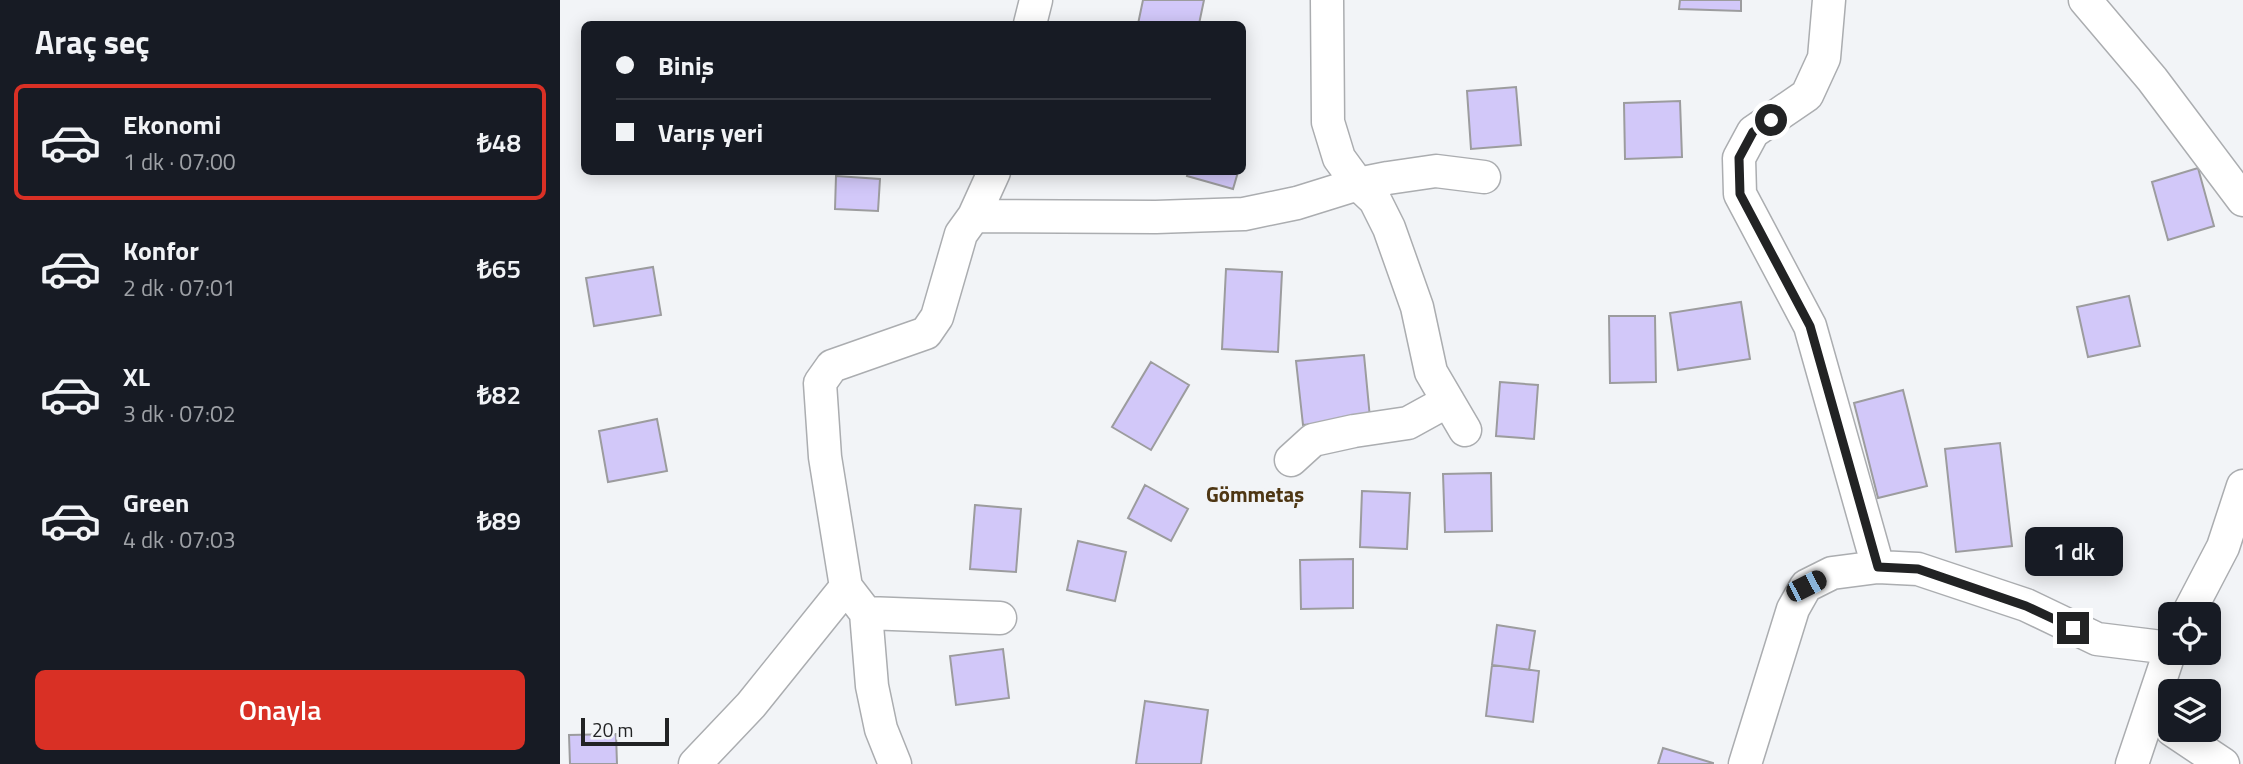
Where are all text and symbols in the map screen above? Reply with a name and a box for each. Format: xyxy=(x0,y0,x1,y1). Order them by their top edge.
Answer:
text: Araç seç xyxy=(35,18,150,66)
text: Biniş xyxy=(658,46,714,85)
route start xyxy=(1755,104,1787,136)
text: Ekonomi xyxy=(123,105,221,144)
icon: car xyxy=(39,111,102,174)
text: Varış yeri xyxy=(658,113,763,152)
text: ₺48 xyxy=(477,123,521,162)
text: 1 dk · 07:00 xyxy=(123,144,236,179)
text: Konfor xyxy=(123,231,199,270)
icon: car xyxy=(39,237,102,300)
text: ₺65 xyxy=(477,249,521,288)
text: 2 dk · 07:01 xyxy=(123,270,236,305)
text: XL xyxy=(123,357,150,396)
icon: car xyxy=(39,363,102,426)
text: ₺82 xyxy=(477,375,521,414)
text: 3 dk · 07:02 xyxy=(123,396,236,431)
district label: Gömmetaş xyxy=(1206,478,1304,510)
text: Green xyxy=(123,483,189,522)
icon: car xyxy=(39,489,102,552)
text: ₺89 xyxy=(477,501,521,540)
text: 4 dk · 07:03 xyxy=(123,522,236,557)
callout: 1 dk xyxy=(2024,526,2122,576)
text: 1 dk xyxy=(2053,534,2095,569)
car xyxy=(1783,567,1830,605)
map controls xyxy=(2158,602,2221,742)
button: locate xyxy=(2158,602,2221,665)
route end xyxy=(2057,612,2089,644)
button: Onayla xyxy=(35,670,525,750)
button: layers xyxy=(2158,679,2221,742)
scale bar xyxy=(581,715,668,747)
text: 20 m xyxy=(592,715,633,744)

